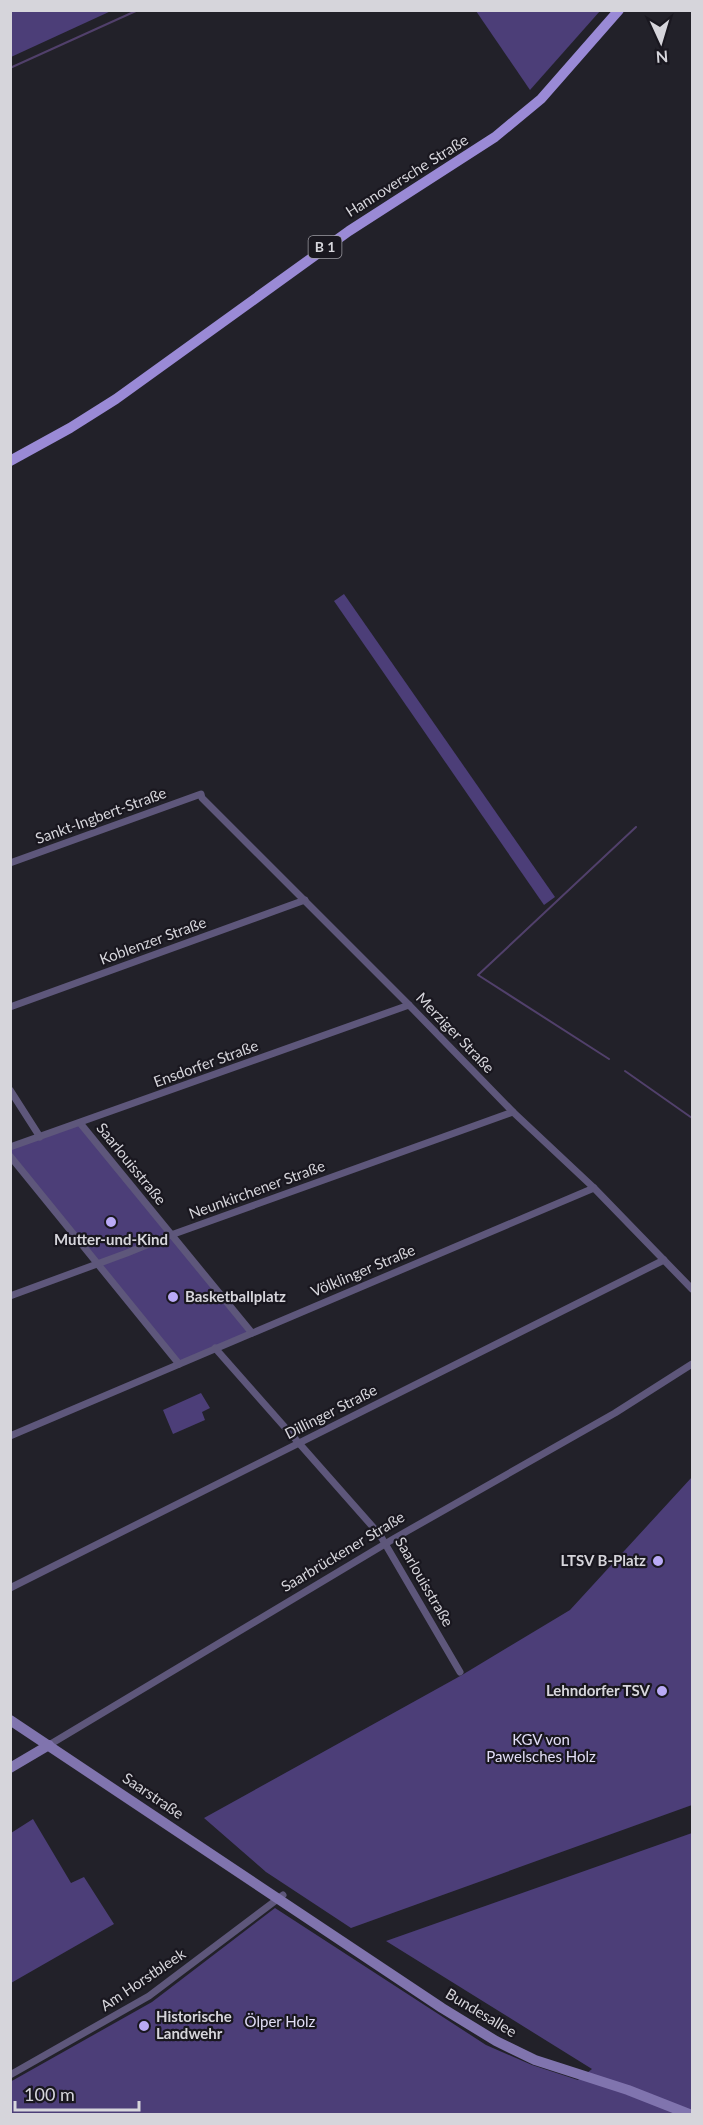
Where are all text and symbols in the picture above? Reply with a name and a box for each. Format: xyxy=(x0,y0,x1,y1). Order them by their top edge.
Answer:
north arrow xyxy=(631,12,691,72)
text: N xyxy=(655,48,669,67)
street label: Hannoversche Straße xyxy=(342,130,471,220)
road number: B 1 xyxy=(308,236,342,258)
street label: Sankt-Ingbert-Straße xyxy=(33,783,169,847)
street label: Koblenzer Straße xyxy=(97,912,209,968)
street label: Merziger Straße xyxy=(413,988,499,1076)
street label: Ensdorfer Straße xyxy=(151,1036,261,1090)
street label: Saarlouisstraße xyxy=(93,1119,170,1208)
street label: Neunkirchener Straße xyxy=(186,1156,327,1222)
marker: Mutter-und-Kind xyxy=(104,1215,118,1229)
place label: Mutter-und-Kind xyxy=(54,1230,168,1248)
street label: Völklinger Straße xyxy=(308,1240,417,1300)
place label: Basketballplatz xyxy=(185,1287,286,1305)
marker: Basketballplatz xyxy=(166,1290,180,1304)
street label: Dillinger Straße xyxy=(281,1380,380,1442)
street label: Saarbrückener Straße xyxy=(278,1507,408,1595)
street label: Saarlouisstraße xyxy=(392,1534,458,1629)
place label: LTSV B-Platz xyxy=(561,1551,646,1569)
marker: LTSV B-Platz xyxy=(651,1554,665,1568)
place label: Lehndorfer TSV xyxy=(546,1681,651,1699)
marker: Lehndorfer TSV xyxy=(655,1684,669,1698)
park label: KGV von Pawelsches Holz xyxy=(486,1730,596,1765)
street label: Saarstraße xyxy=(120,1768,188,1822)
street label: Am Horstbleek xyxy=(96,1944,189,2014)
street label: Bundesallee xyxy=(443,1984,520,2040)
place label: Historische Landwehr xyxy=(156,2007,232,2042)
park label: Ölper Holz xyxy=(245,2012,316,2030)
marker: Historische Landwehr xyxy=(137,2019,151,2033)
scale bar xyxy=(15,2074,140,2112)
text: 100 m xyxy=(24,2083,75,2105)

